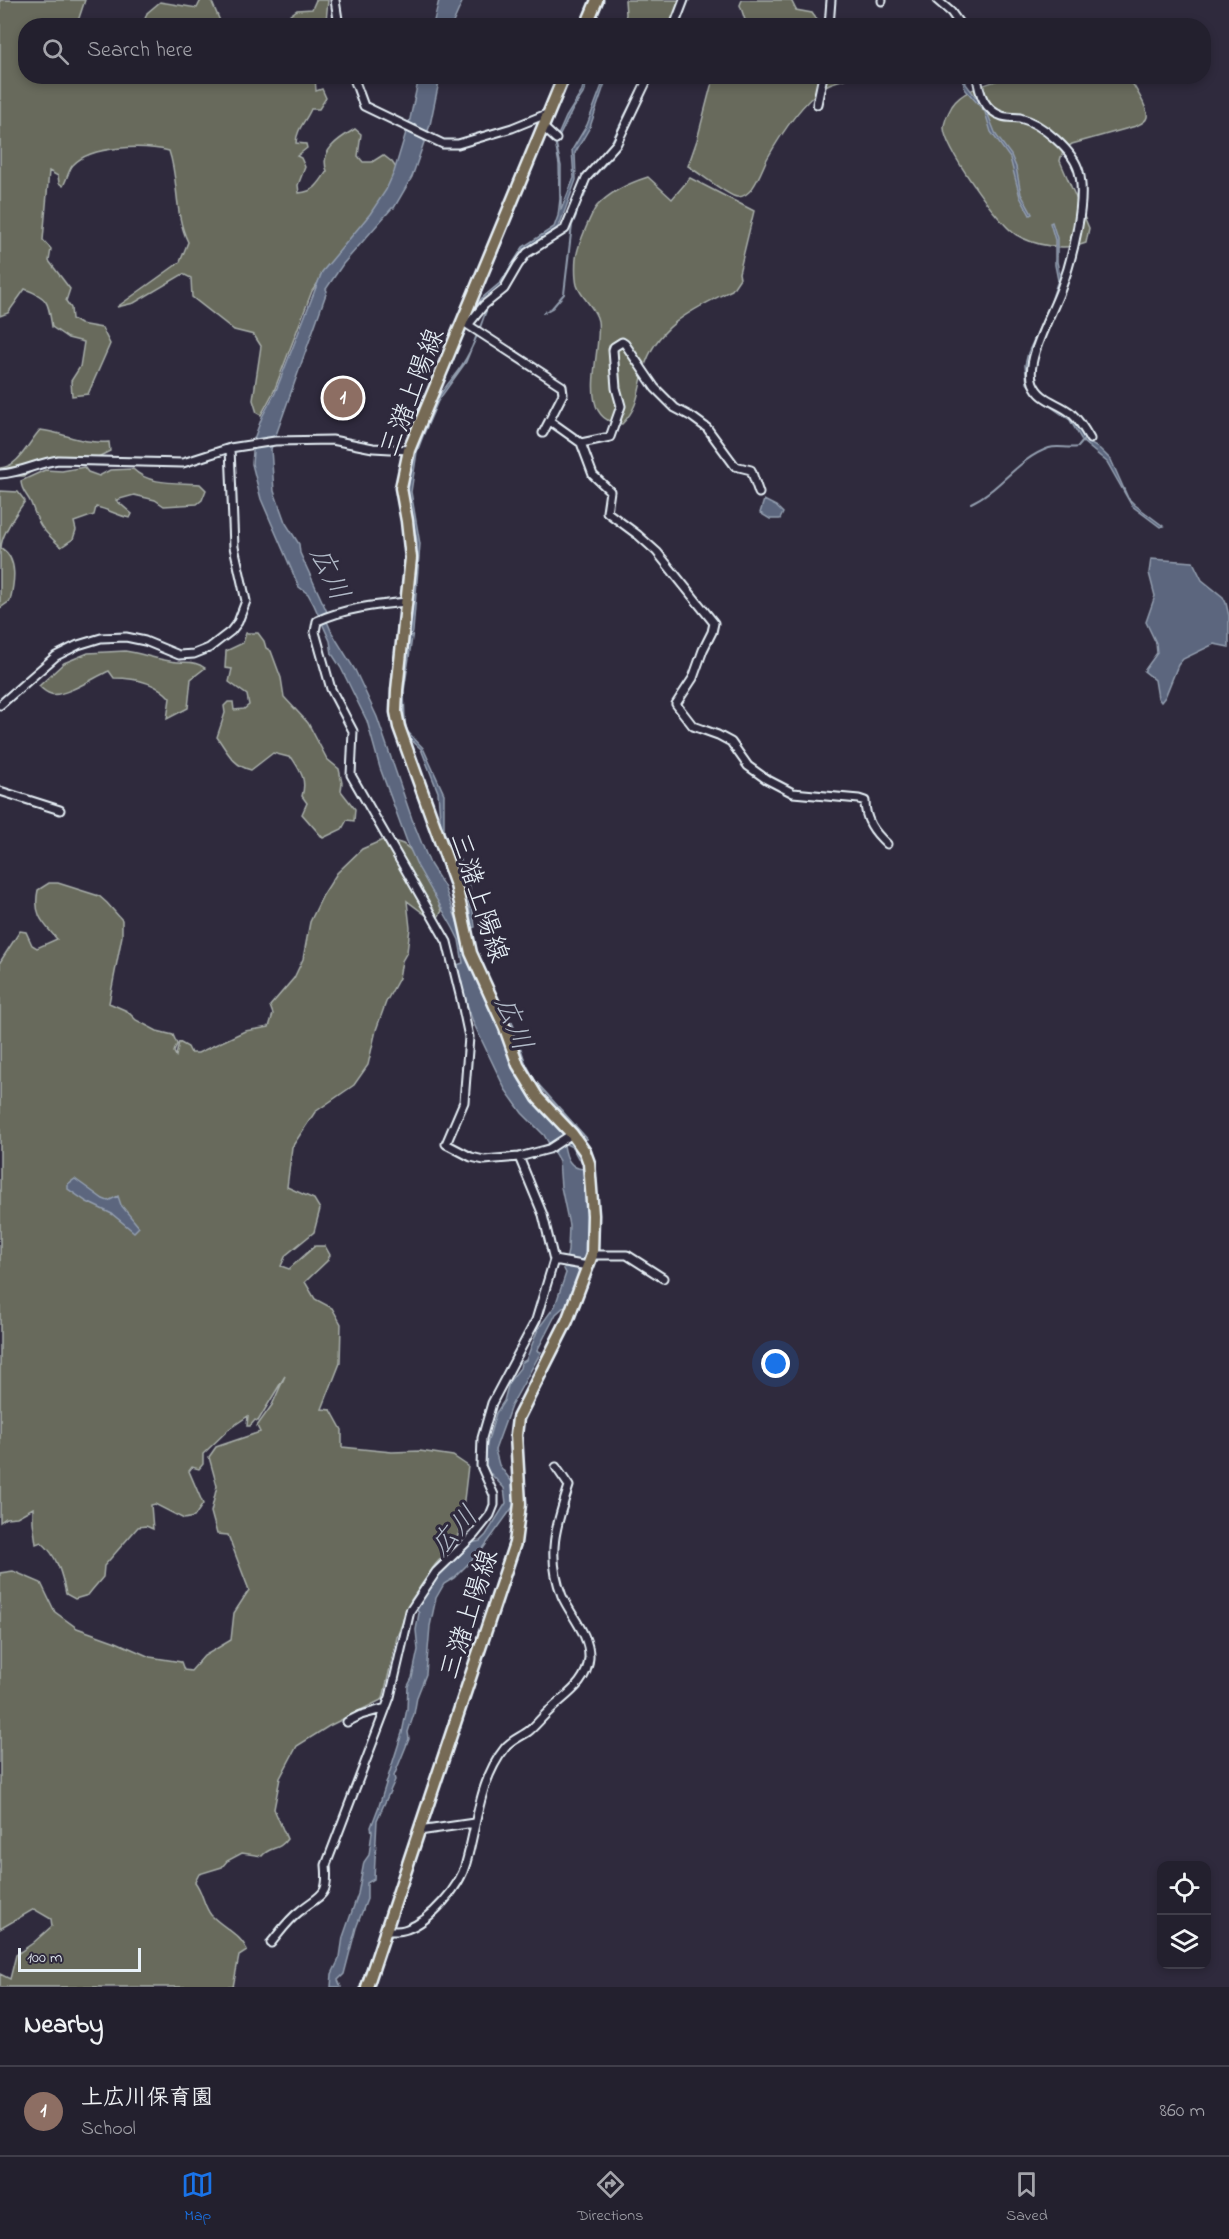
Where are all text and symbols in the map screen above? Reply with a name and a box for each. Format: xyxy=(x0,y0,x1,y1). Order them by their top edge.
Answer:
search box xyxy=(18,18,1211,84)
icon: search xyxy=(39,35,72,68)
text: Search here xyxy=(87,35,192,67)
street label: 三潴上陽線 xyxy=(371,323,456,463)
pin: 1 xyxy=(324,376,362,420)
water label: 広川 xyxy=(297,540,358,609)
street label: 三潴上陽線 xyxy=(438,828,517,968)
water label: 広川 xyxy=(482,991,541,1058)
your location xyxy=(761,1349,790,1378)
water label: 広川 xyxy=(422,1498,490,1567)
street label: 三潴上陽線 xyxy=(431,1545,510,1685)
map controls xyxy=(1157,1861,1211,1969)
button: locate xyxy=(1157,1861,1211,1915)
button: layers xyxy=(1157,1915,1211,1969)
scale bar xyxy=(18,1945,141,1972)
text: 100 m xyxy=(27,1946,62,1970)
text: Nearby xyxy=(24,2007,103,2045)
text: 上広川保育園 xyxy=(81,2083,213,2115)
text: 1 xyxy=(40,2097,47,2126)
text: 860 m xyxy=(1160,2097,1205,2126)
text: School xyxy=(81,2115,136,2144)
tab: Map xyxy=(181,2168,214,2228)
tab: Directions xyxy=(577,2168,643,2228)
tab: Saved xyxy=(1006,2168,1048,2228)

